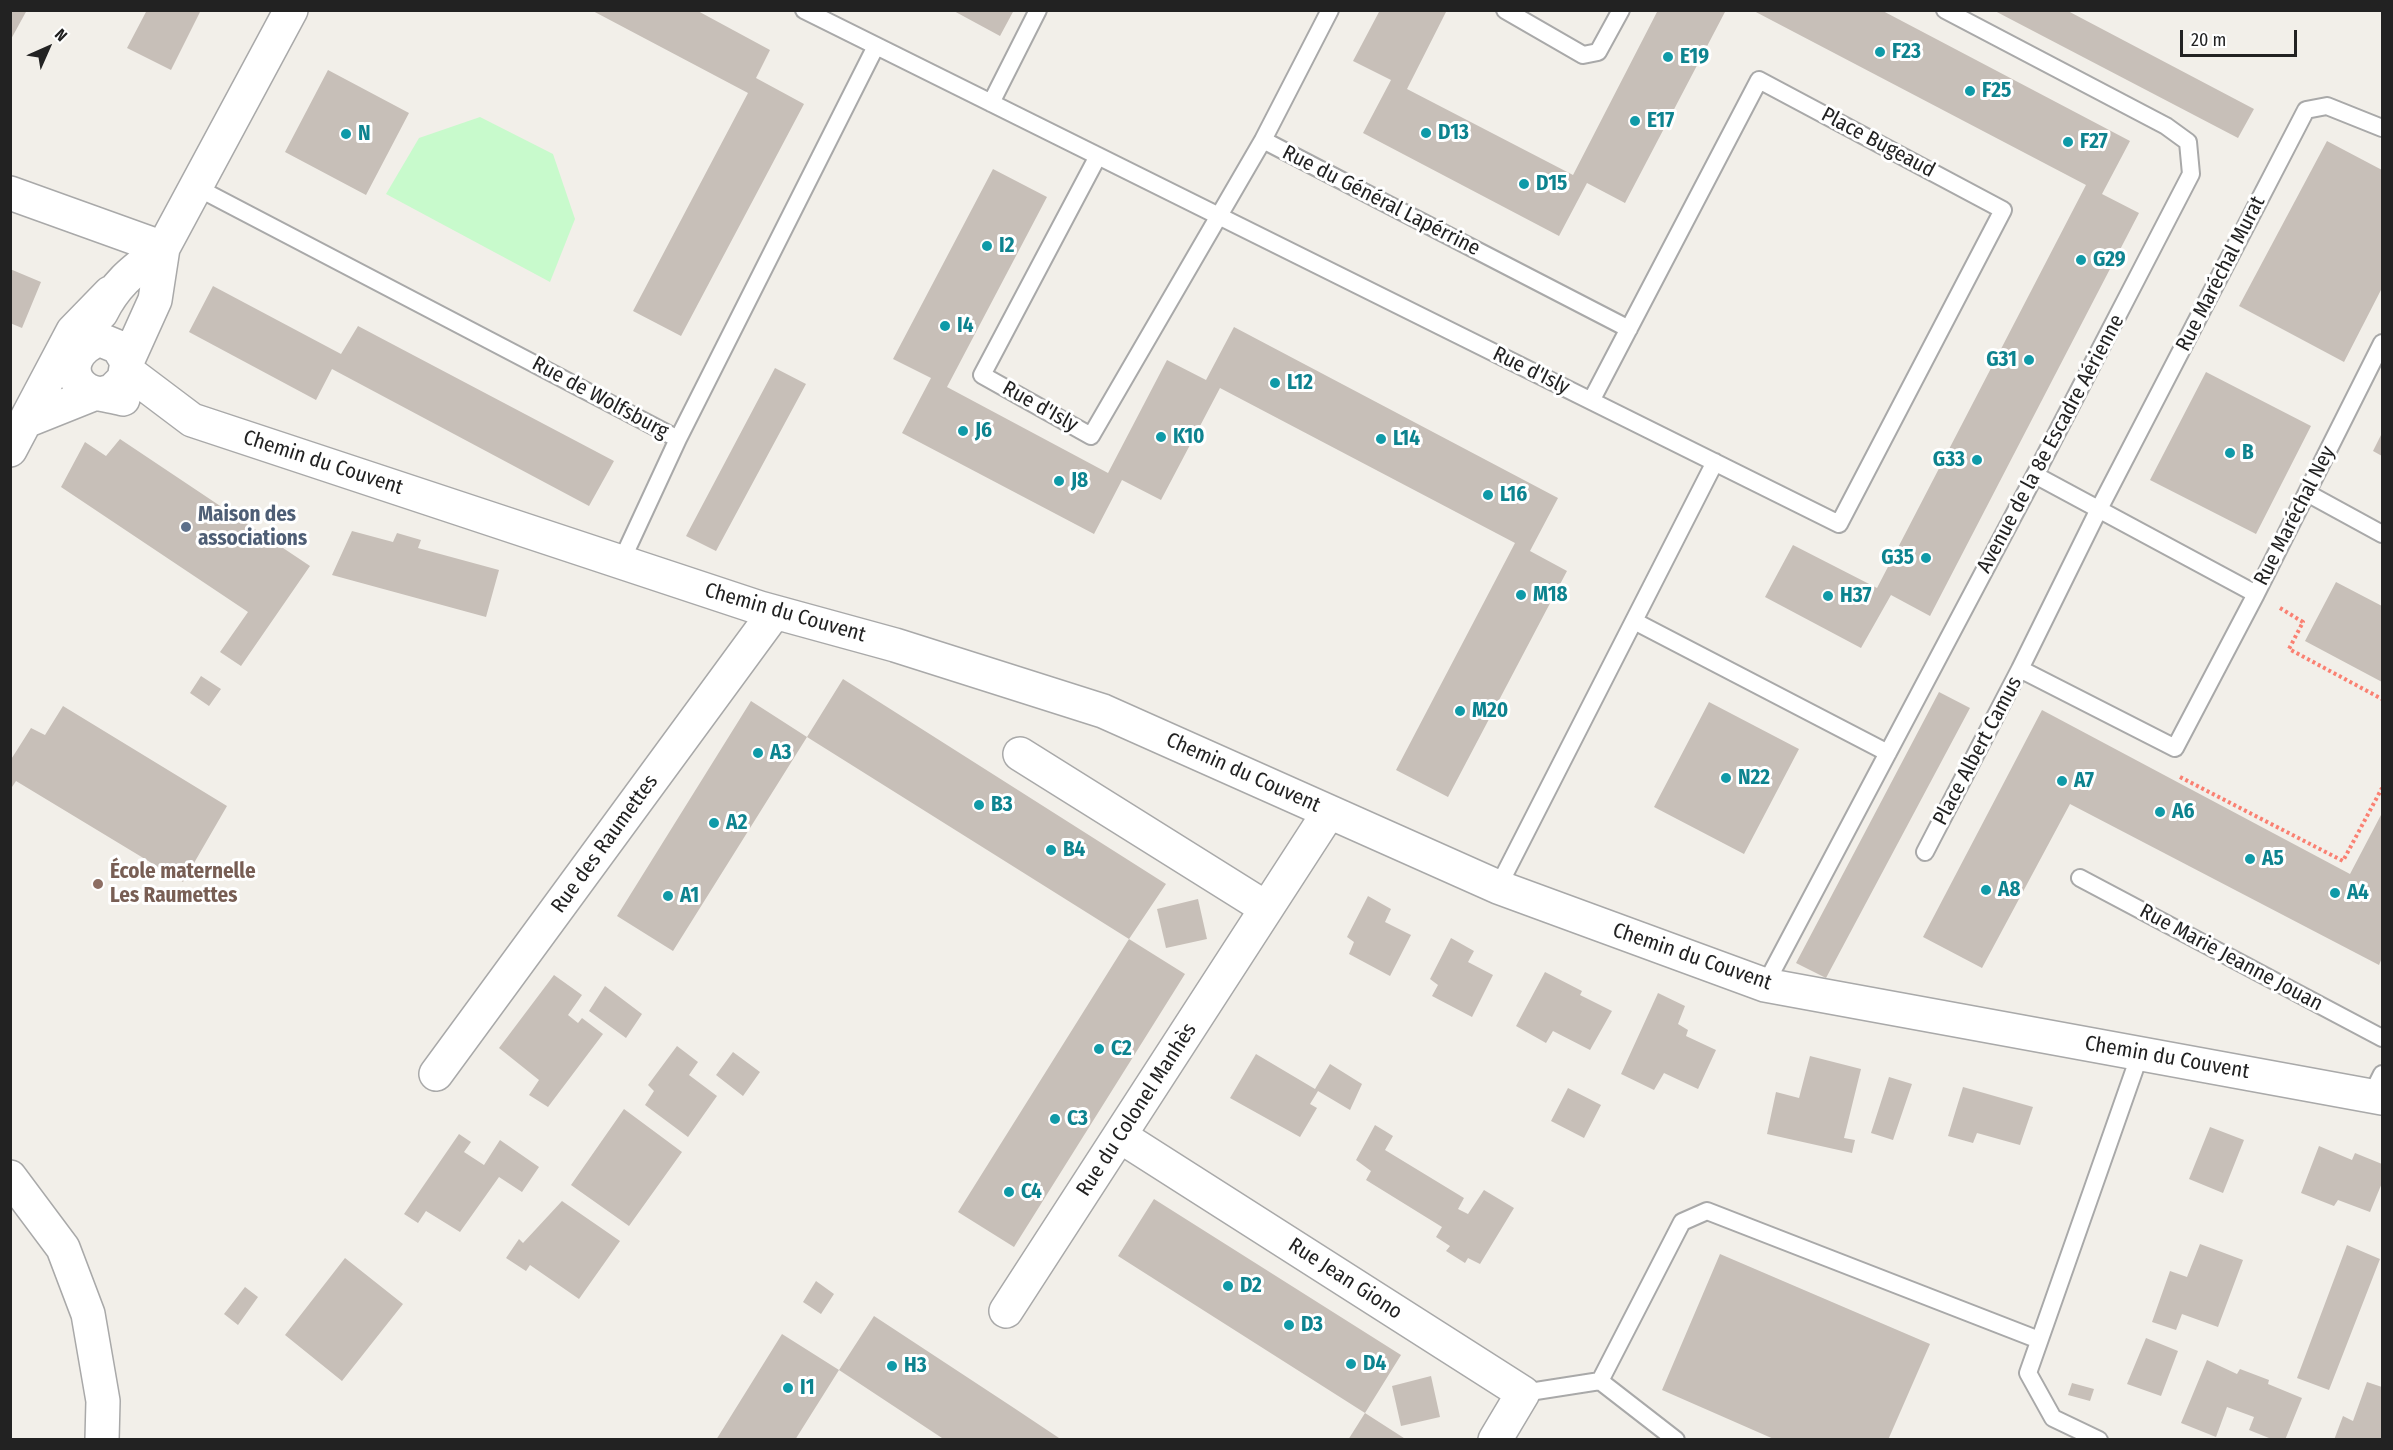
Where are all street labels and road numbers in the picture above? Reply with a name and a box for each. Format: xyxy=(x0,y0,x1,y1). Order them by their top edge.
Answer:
street label: Place Bugeaud xyxy=(1817,103,1939,183)
street label: Rue du Général Lapérrine xyxy=(1278,140,1484,262)
street label: Rue Maréchal Murat xyxy=(2171,192,2271,356)
street label: Avenue de la 8e Escadre Aérienne xyxy=(1972,310,2130,578)
street label: Rue d'Isly xyxy=(1488,342,1574,400)
street label: Rue de Wolfsburg xyxy=(528,351,672,445)
street label: Rue d'Isly xyxy=(998,376,1082,438)
street label: Chemin du Couvent xyxy=(240,425,406,501)
street label: Rue Maréchal Ney xyxy=(2249,442,2341,590)
street label: Chemin du Couvent xyxy=(702,578,868,648)
street label: Place Albert Camus xyxy=(1928,672,2028,830)
street label: Chemin du Couvent xyxy=(1162,728,1324,818)
street label: Rue des Raumettes xyxy=(546,770,664,918)
street label: Rue Marie Jeanne Jouan xyxy=(2135,899,2327,1017)
street label: Chemin du Couvent xyxy=(1609,918,1775,996)
street label: Rue du Colonel Manhès xyxy=(1072,1019,1202,1201)
street label: Chemin du Couvent xyxy=(2083,1031,2251,1085)
street label: Rue Jean Giono xyxy=(1283,1233,1407,1325)

